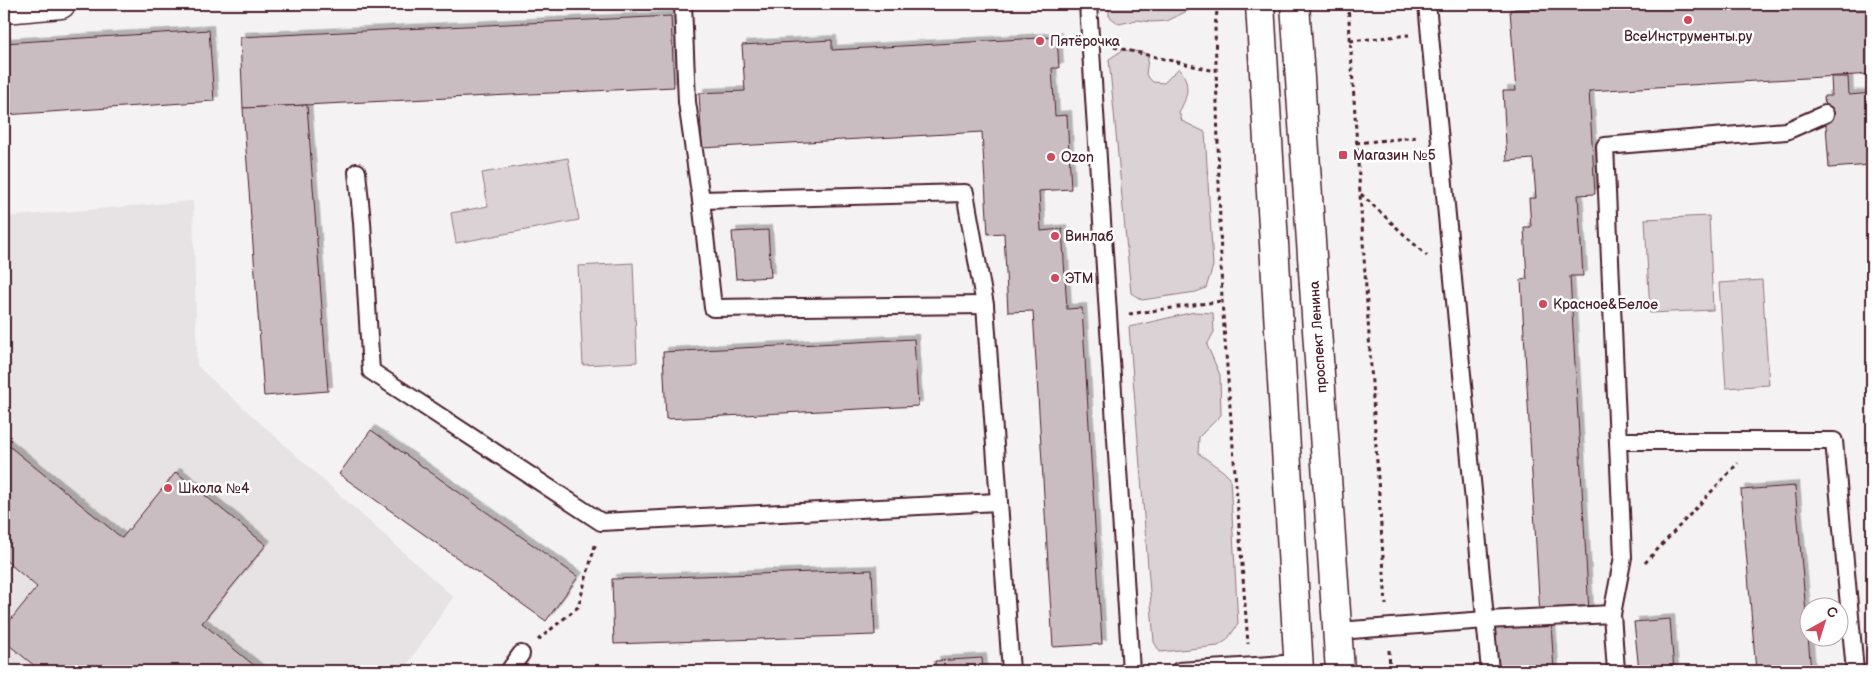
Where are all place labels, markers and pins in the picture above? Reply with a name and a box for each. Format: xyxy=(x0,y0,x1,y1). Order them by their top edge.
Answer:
marker: ВсеИнструменты.ру xyxy=(1682,14,1694,26)
place label: ВсеИнструменты.ру xyxy=(1624,28,1753,45)
place label: Пятёрочка xyxy=(1050,33,1121,50)
marker: Пятёрочка xyxy=(1034,35,1046,47)
place label: Магазин №5 xyxy=(1353,147,1436,164)
place label: Ozon xyxy=(1061,149,1094,166)
marker: Магазин №5 xyxy=(1337,149,1349,161)
marker: Ozon xyxy=(1045,151,1057,163)
place label: Винлаб xyxy=(1065,228,1114,245)
marker: Винлаб xyxy=(1049,230,1061,242)
place label: ЭТМ xyxy=(1065,270,1093,287)
marker: ЭТМ xyxy=(1049,272,1061,284)
place label: Красное&Белое xyxy=(1553,296,1658,313)
marker: Красное&Белое xyxy=(1537,298,1549,310)
place label: Школа №4 xyxy=(178,480,250,497)
marker: Школа №4 xyxy=(162,482,174,494)

